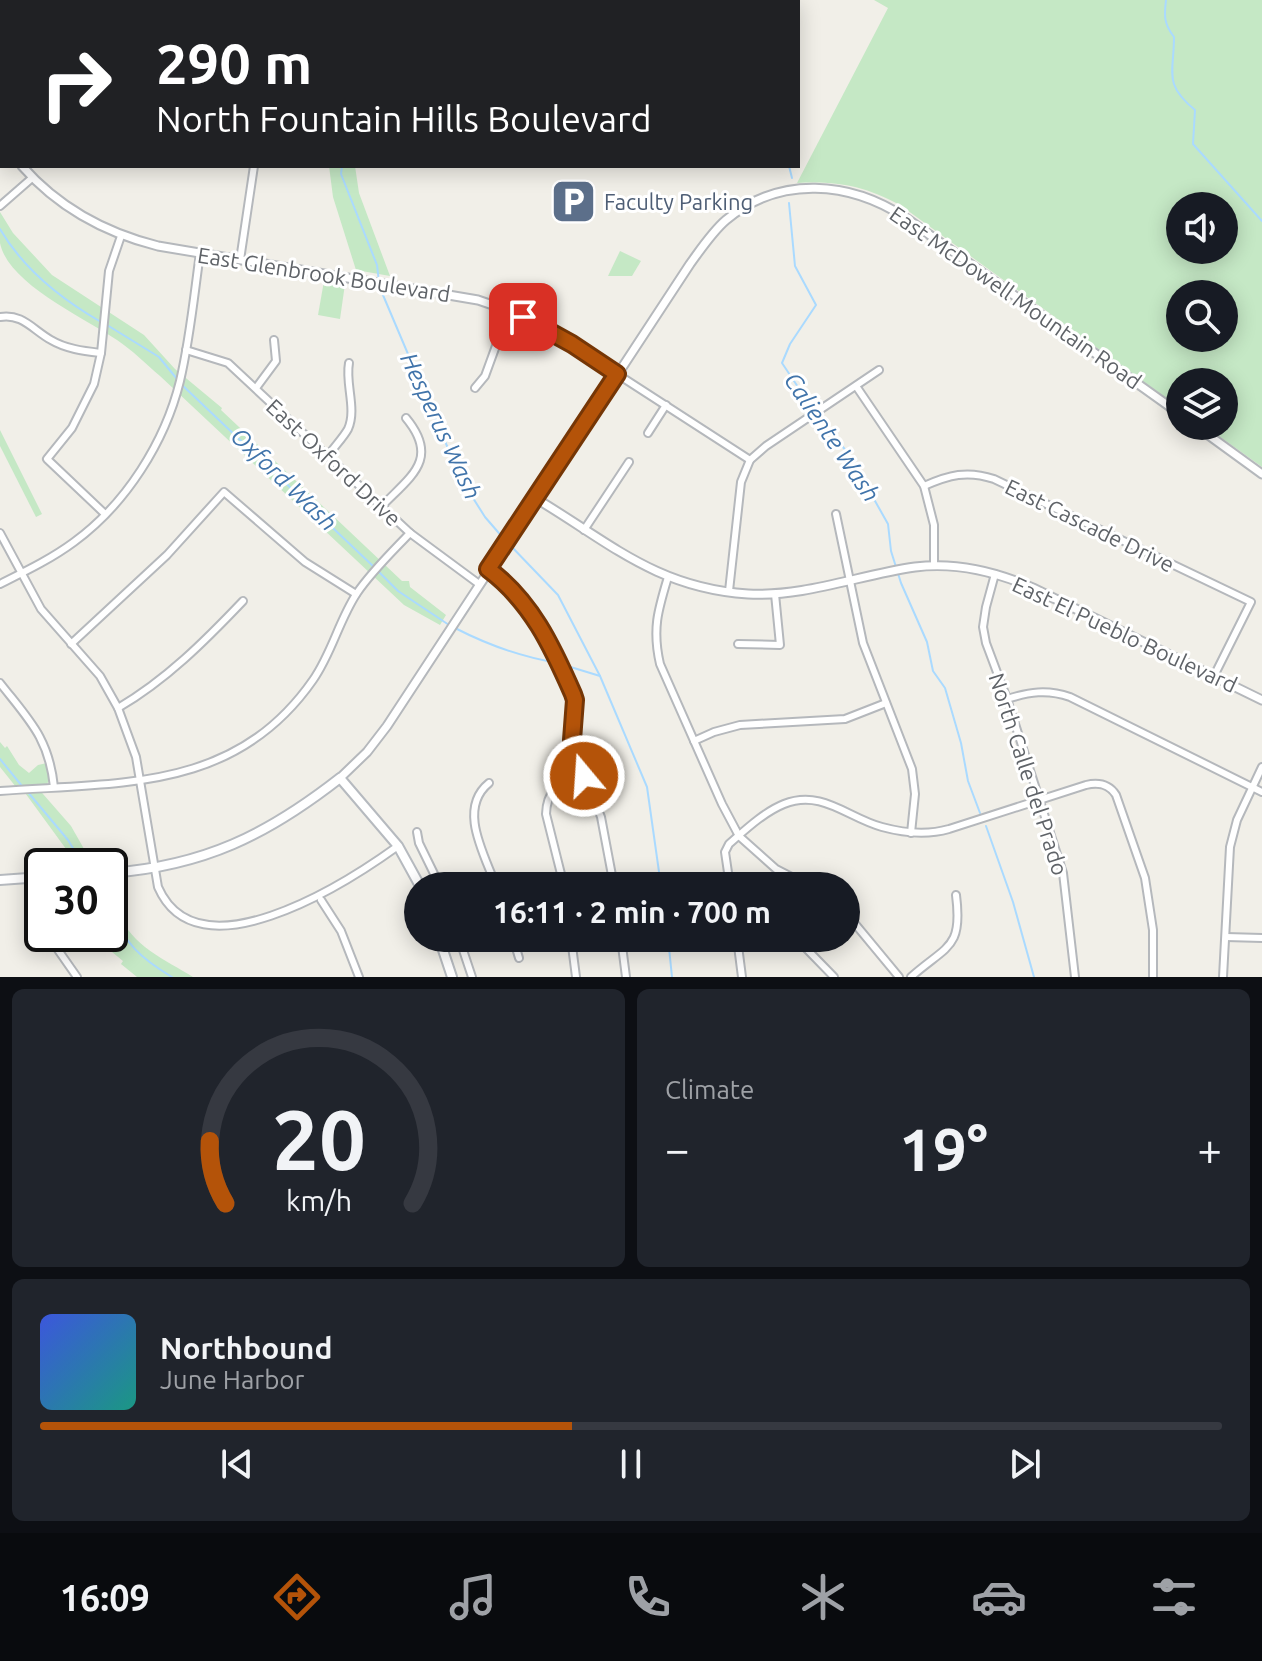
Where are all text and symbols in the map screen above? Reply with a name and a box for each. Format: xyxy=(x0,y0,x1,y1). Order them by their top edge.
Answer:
icon: right xyxy=(24,32,128,136)
text: 290 m xyxy=(156,32,312,95)
text: North Fountain Hills Boulevard xyxy=(156,98,652,139)
parking icon: Faculty Parking xyxy=(549,177,597,225)
place label: Faculty Parking xyxy=(604,189,753,214)
map controls xyxy=(1166,192,1238,440)
button: sound xyxy=(1166,192,1238,264)
street label: East McDowell Mountain Road xyxy=(886,200,1146,394)
street label: East Glenbrook Boulevard xyxy=(196,242,452,306)
button: search xyxy=(1166,280,1238,352)
pin xyxy=(489,283,557,351)
icon: arrive xyxy=(501,295,545,339)
water label: Hesperus Wash xyxy=(395,349,487,503)
water label: Caliente Wash xyxy=(779,367,885,507)
button: layers xyxy=(1166,368,1238,440)
street label: East Oxford Drive xyxy=(262,393,406,531)
water label: Oxford Wash xyxy=(226,422,342,536)
street label: East Cascade Drive xyxy=(1001,473,1179,577)
street label: East El Pueblo Boulevard xyxy=(1009,571,1241,697)
street label: North Calle del Prado xyxy=(985,670,1073,878)
position arrow xyxy=(542,734,626,818)
speed limit sign: 30 xyxy=(24,848,128,952)
text: 16:11 · 2 min · 700 m xyxy=(493,895,771,929)
text: Climate xyxy=(665,1075,754,1104)
text: 20 xyxy=(272,1092,365,1186)
text: 19° xyxy=(899,1115,988,1182)
text: − xyxy=(665,1124,690,1173)
text: + xyxy=(1197,1124,1222,1173)
text: km/h xyxy=(286,1184,352,1216)
text: Northbound xyxy=(160,1331,332,1365)
text: June Harbor xyxy=(160,1365,304,1394)
icon: previous xyxy=(215,1442,259,1486)
icon: pause xyxy=(609,1442,653,1486)
icon: next xyxy=(1003,1442,1047,1486)
icon: directions xyxy=(269,1569,325,1625)
icon: music xyxy=(445,1569,501,1625)
icon: phone xyxy=(620,1569,676,1625)
icon: climate xyxy=(795,1569,851,1625)
icon: car xyxy=(971,1569,1027,1625)
icon: filters xyxy=(1146,1569,1202,1625)
text: 16:09 xyxy=(60,1577,150,1618)

